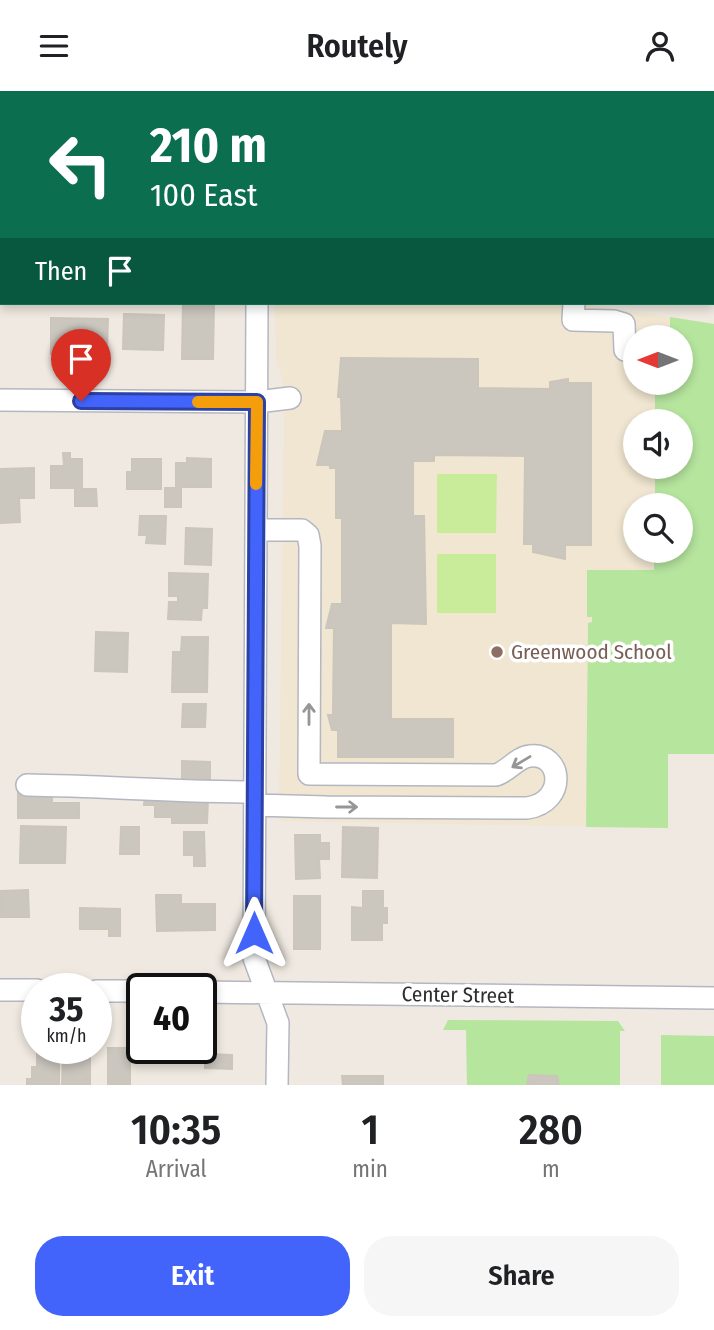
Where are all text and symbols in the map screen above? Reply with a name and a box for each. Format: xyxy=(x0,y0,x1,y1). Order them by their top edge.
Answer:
icon: menu xyxy=(35,27,73,65)
text: Routely xyxy=(306,27,408,65)
icon: person xyxy=(641,27,679,65)
text: 210 m xyxy=(150,116,267,175)
icon: left xyxy=(35,119,126,210)
text: 100 East xyxy=(150,176,258,214)
icon: arrive xyxy=(101,252,139,290)
text: Then xyxy=(35,256,87,287)
north arrow xyxy=(623,325,693,395)
map controls xyxy=(623,325,693,563)
pin xyxy=(51,329,111,401)
icon: arrive xyxy=(62,340,100,378)
button: sound xyxy=(623,409,693,479)
button: search xyxy=(623,493,693,563)
place label: Greenwood School xyxy=(511,639,672,665)
marker: Greenwood School xyxy=(489,644,505,660)
one-way arrow xyxy=(302,703,316,726)
one-way arrow xyxy=(511,755,531,769)
one-way arrow xyxy=(335,800,358,814)
position arrow xyxy=(217,896,291,970)
speed limit sign: 40 xyxy=(126,973,217,1064)
street label: Center Street xyxy=(402,981,515,1009)
text: 35 xyxy=(50,988,83,1030)
text: km/h xyxy=(46,1025,87,1047)
text: 10:35 xyxy=(131,1105,221,1155)
text: 1 xyxy=(361,1105,379,1155)
text: 280 xyxy=(519,1105,583,1155)
text: Arrival xyxy=(146,1155,207,1183)
text: min xyxy=(352,1155,388,1183)
text: m xyxy=(542,1155,560,1183)
button: Exit xyxy=(35,1236,350,1316)
button: Share xyxy=(364,1236,679,1316)

